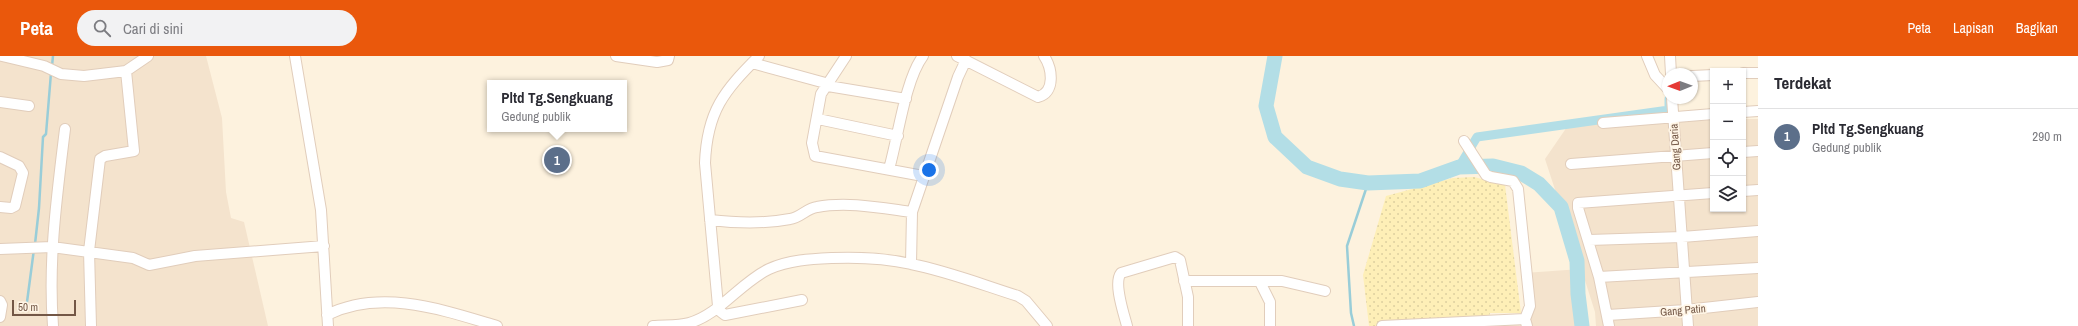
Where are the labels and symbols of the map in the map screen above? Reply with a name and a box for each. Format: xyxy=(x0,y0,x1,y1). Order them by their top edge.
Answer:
north arrow xyxy=(1662,68,1698,104)
street label: Gang Daria xyxy=(1666,123,1684,171)
pin: 1 xyxy=(544,145,570,175)
your location xyxy=(919,160,939,180)
scale bar xyxy=(12,298,76,317)
street label: Gang Patin xyxy=(1660,301,1706,319)

